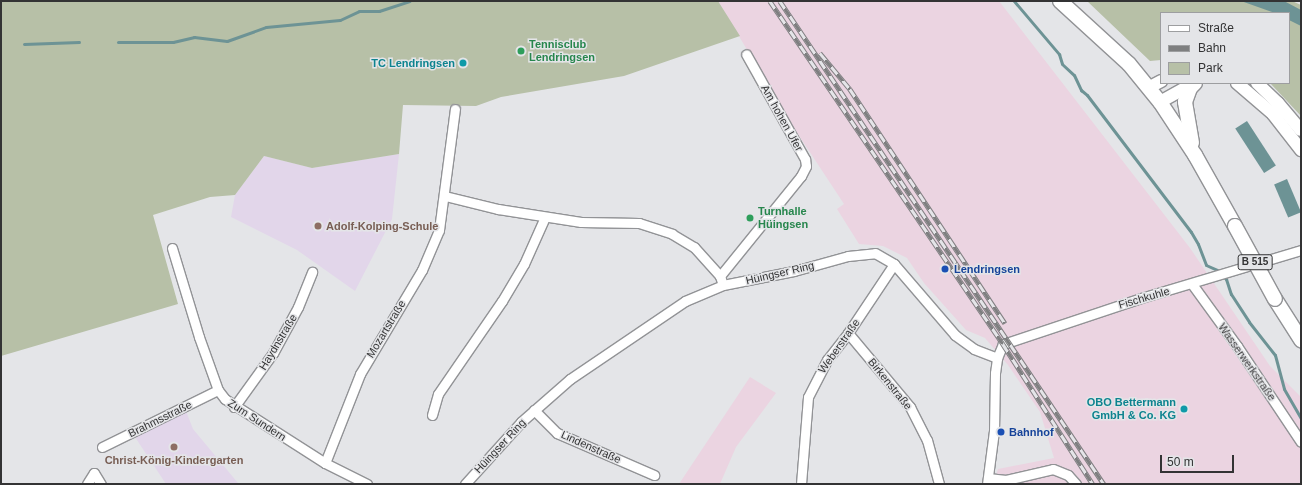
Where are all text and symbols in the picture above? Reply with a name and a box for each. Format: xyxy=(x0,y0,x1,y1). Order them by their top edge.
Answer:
legend xyxy=(1160,12,1290,84)
text: Straße xyxy=(1198,21,1234,35)
place label: Tennisclub Lendringsen xyxy=(529,38,595,64)
text: Bahn xyxy=(1198,41,1226,55)
marker: Tennisclub Lendringsen xyxy=(516,46,526,56)
place label: TC Lendringsen xyxy=(371,56,455,70)
marker: TC Lendringsen xyxy=(458,58,468,68)
text: Park xyxy=(1198,61,1223,75)
street label: Am hohen Ufer xyxy=(758,82,806,154)
place label: Turnhalle Hüingsen xyxy=(758,205,808,231)
marker: Turnhalle Hüingsen xyxy=(745,213,755,223)
place label: Adolf-Kolping-Schule xyxy=(326,219,438,233)
marker: Adolf-Kolping-Schule xyxy=(313,221,323,231)
road number: B 515 xyxy=(1237,254,1273,270)
street label: Hüingser Ring xyxy=(745,259,815,287)
place label: Lendringsen xyxy=(954,262,1020,276)
marker: Lendringsen xyxy=(939,263,951,275)
street label: Fischkuhle xyxy=(1117,284,1171,312)
street label: Mozartstraße xyxy=(364,298,408,360)
street label: Haydnstraße xyxy=(256,312,300,372)
street label: Weberstraße xyxy=(815,316,863,376)
street label: Wasserwerkstraße xyxy=(1215,321,1279,403)
street label: Birkenstraße xyxy=(865,356,915,412)
street label: Zum Sundern xyxy=(225,396,289,444)
place label: OBO Bettermann GmbH & Co. KG xyxy=(1087,396,1176,422)
street label: Brahmsstraße xyxy=(126,398,194,440)
marker: OBO Bettermann GmbH & Co. KG xyxy=(1179,404,1189,414)
street label: Hüingser Ring xyxy=(471,416,529,476)
place label: Bahnhof xyxy=(1009,425,1054,439)
marker: Bahnhof xyxy=(996,427,1006,437)
street label: Lindenstraße xyxy=(559,428,623,466)
marker: Christ-König-Kindergarten xyxy=(169,442,179,452)
scale bar xyxy=(1162,447,1236,473)
place label: Christ-König-Kindergarten xyxy=(105,453,243,467)
text: 50 m xyxy=(1167,455,1194,469)

